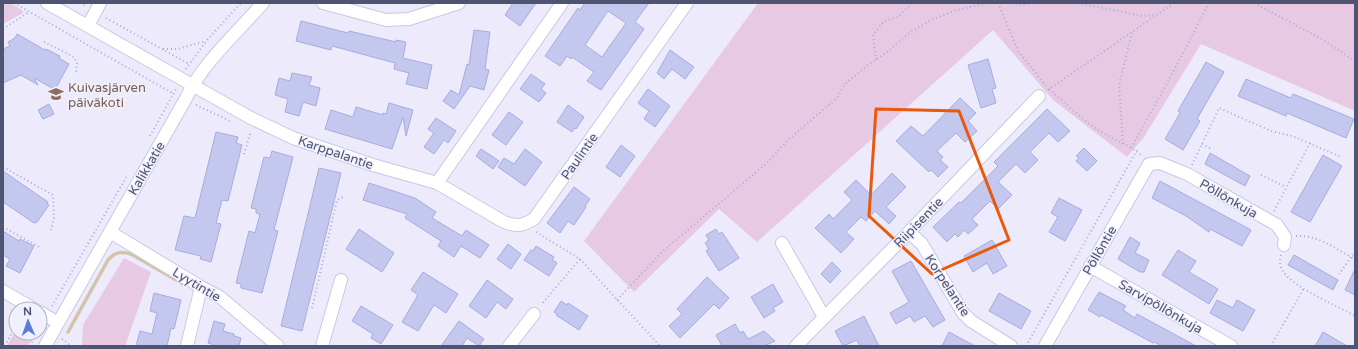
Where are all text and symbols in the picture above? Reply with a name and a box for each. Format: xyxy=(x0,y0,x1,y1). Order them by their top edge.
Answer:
place label: Kuivasjärven päiväkoti xyxy=(68,80,146,111)
school or university icon: Kuivasjärven päiväkoti xyxy=(47,85,65,103)
street label: Paulintie xyxy=(558,130,602,183)
street label: Karppalantie xyxy=(296,133,375,173)
street label: Kalikkatie xyxy=(125,139,169,198)
street label: Pöllönkuja xyxy=(1197,176,1260,222)
street label: Riipisentie xyxy=(891,194,947,251)
street label: Pöllöntie xyxy=(1079,223,1120,278)
street label: Korpelantie xyxy=(921,251,973,320)
street label: Lyytintie xyxy=(170,264,223,305)
street label: Sarvipöllönkuja xyxy=(1116,276,1205,337)
north arrow xyxy=(8,301,48,341)
text: N xyxy=(23,305,32,318)

